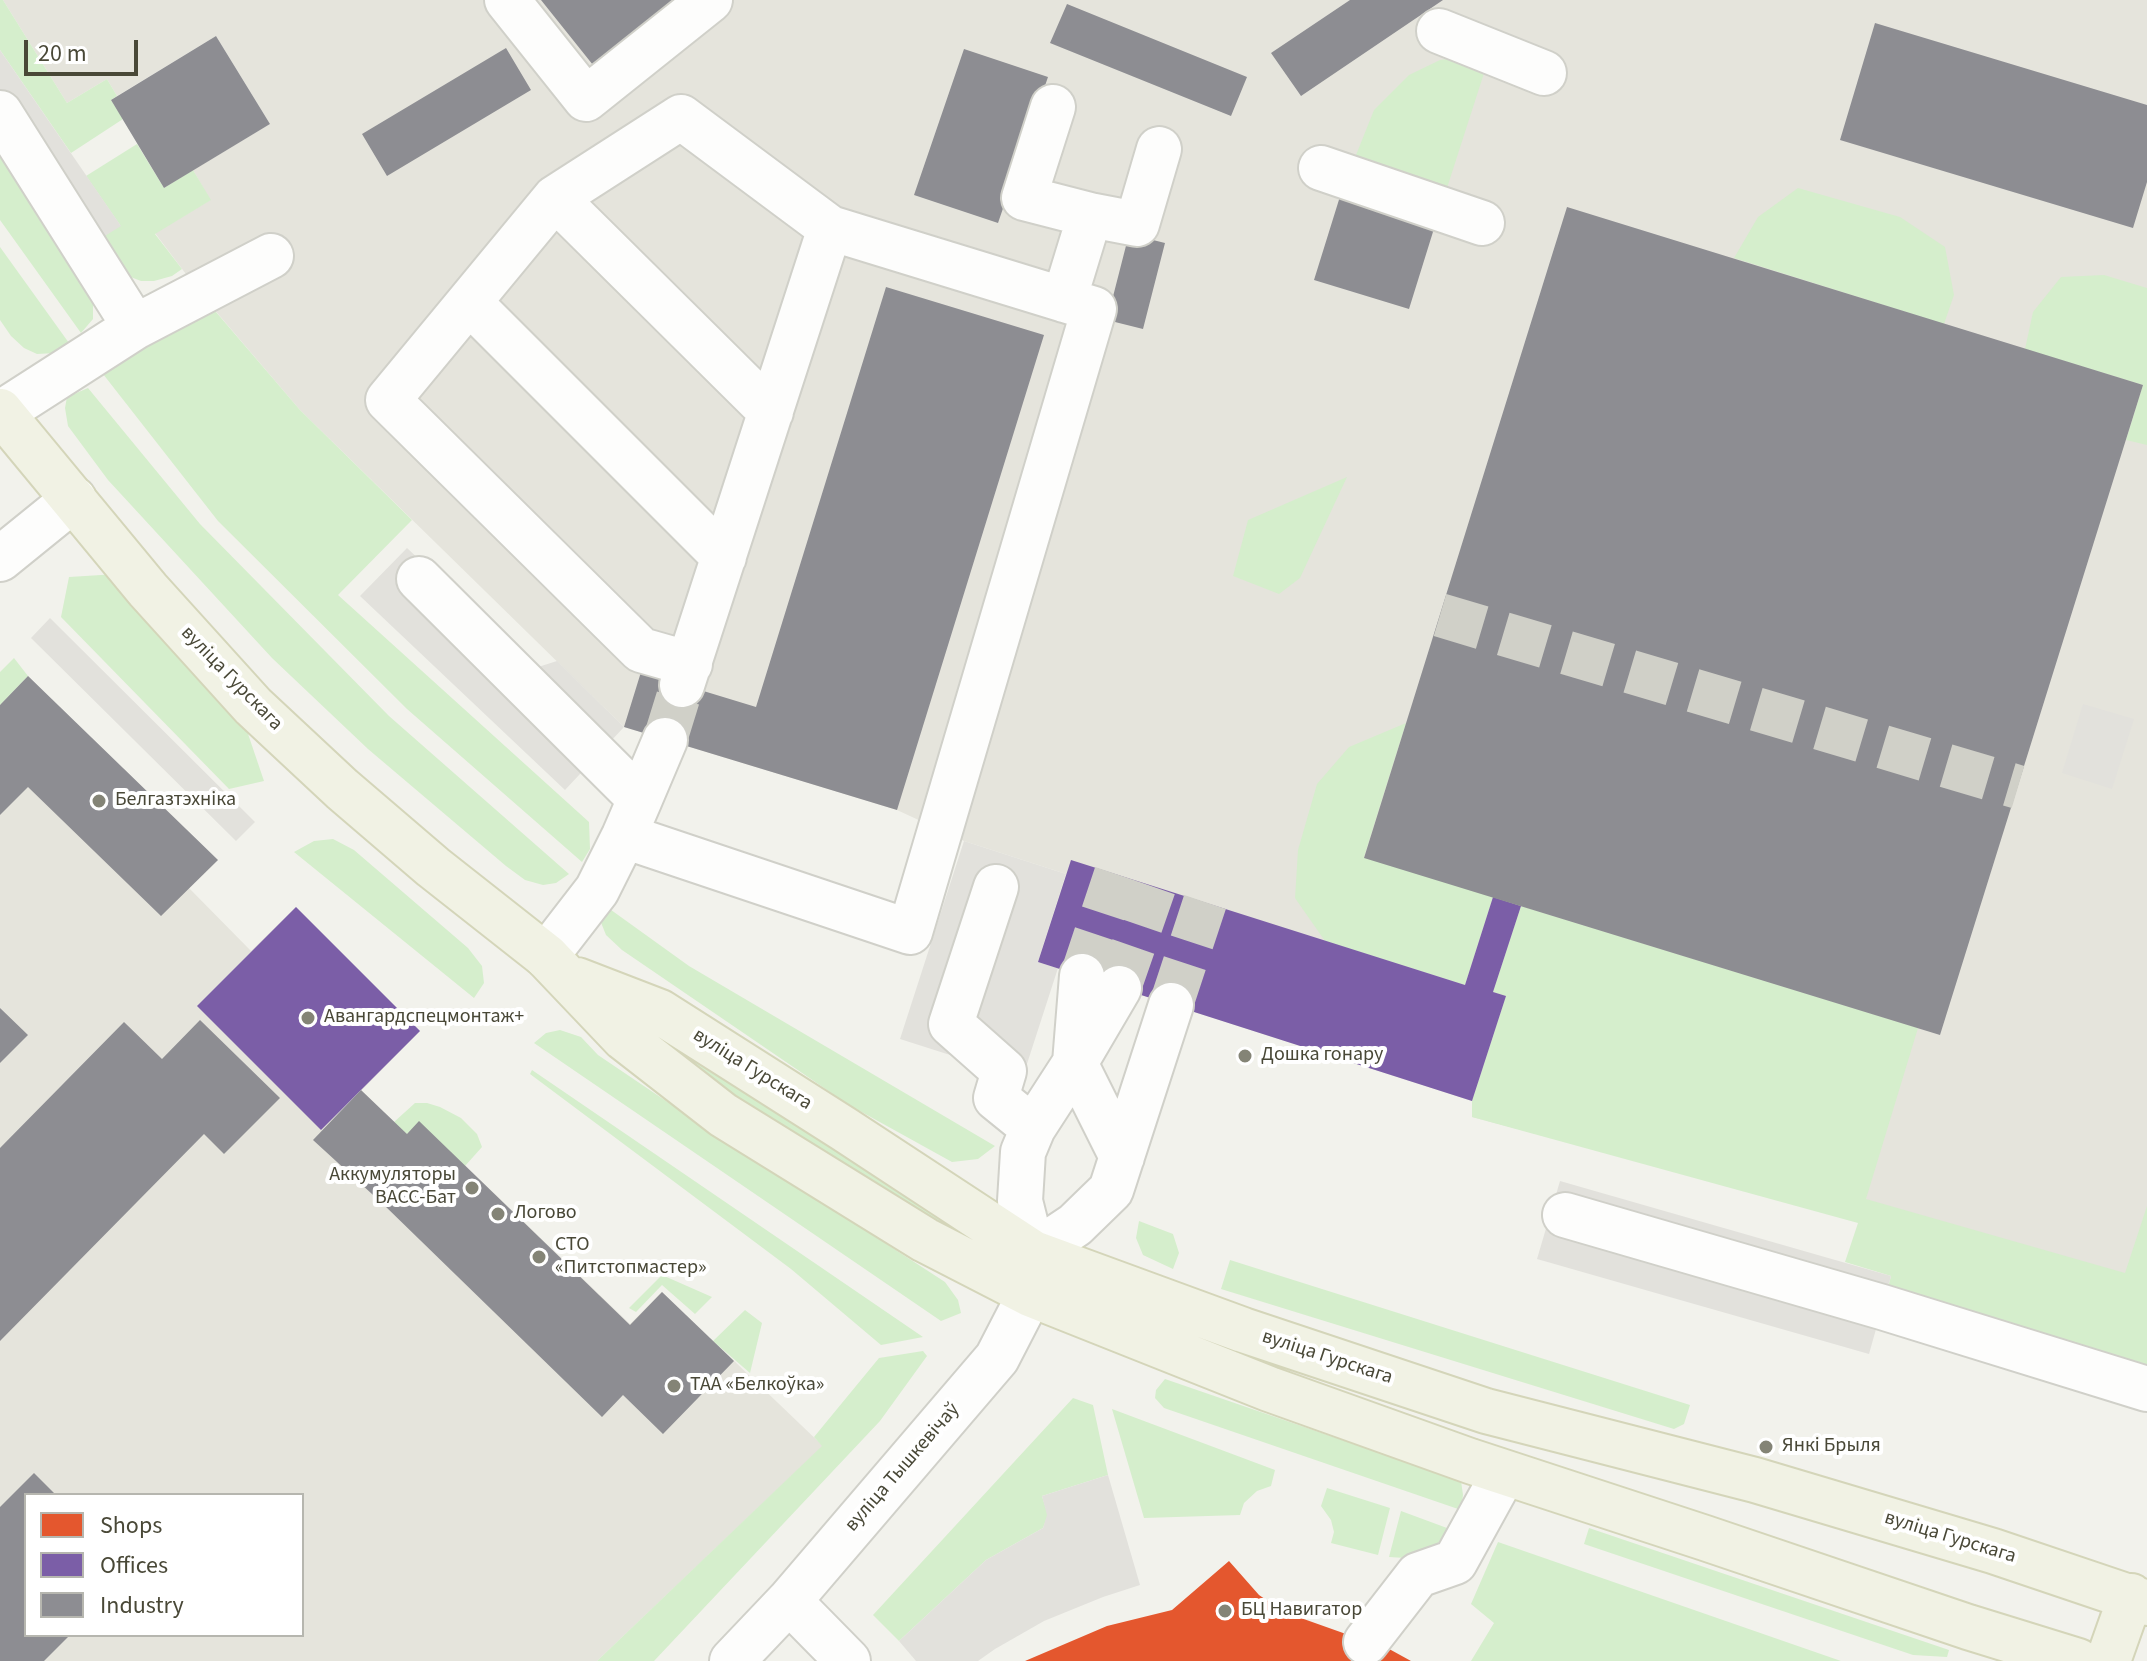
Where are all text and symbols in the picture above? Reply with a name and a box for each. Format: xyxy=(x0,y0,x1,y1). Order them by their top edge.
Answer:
scale bar xyxy=(28,24,142,74)
text: 20 m xyxy=(38,36,87,71)
street label: вуліца Гурскага xyxy=(175,622,287,736)
place label: Белгазтэхніка xyxy=(115,789,236,813)
marker: Белгазтэхніка xyxy=(90,792,108,810)
place label: Авангардспецмонтаж+ xyxy=(324,1006,524,1030)
marker: Авангардспецмонтаж+ xyxy=(299,1009,317,1027)
street label: вуліца Гурскага xyxy=(688,1024,816,1116)
place label: Дошка гонару xyxy=(1261,1044,1383,1068)
marker: Дошка гонару xyxy=(1236,1047,1254,1065)
place label: Аккумуляторы ВАСС-Бат xyxy=(329,1164,456,1211)
marker: Аккумуляторы ВАСС-Бат xyxy=(463,1179,481,1197)
place label: Логово xyxy=(514,1202,577,1226)
marker: Логово xyxy=(489,1205,507,1223)
place label: СТО «Питстопмастер» xyxy=(555,1234,707,1281)
marker: СТО «Питстопмастер» xyxy=(530,1248,548,1266)
street label: вуліца Гурскага xyxy=(1259,1326,1395,1390)
place label: ТАА «Белкоўка» xyxy=(690,1374,824,1398)
marker: ТАА «Белкоўка» xyxy=(665,1377,683,1395)
street label: вуліца Тышкевічаў xyxy=(841,1399,965,1537)
place label: Янкі Брыля xyxy=(1782,1435,1881,1459)
marker: Янкі Брыля xyxy=(1757,1438,1775,1456)
legend xyxy=(24,1493,304,1637)
street label: вуліца Гурскага xyxy=(1881,1507,2019,1569)
text: Shops xyxy=(100,1508,162,1543)
text: Offices xyxy=(100,1548,168,1583)
text: Industry xyxy=(100,1588,184,1623)
place label: БЦ Навигатор xyxy=(1241,1599,1362,1623)
marker: БЦ Навигатор xyxy=(1216,1602,1234,1620)

